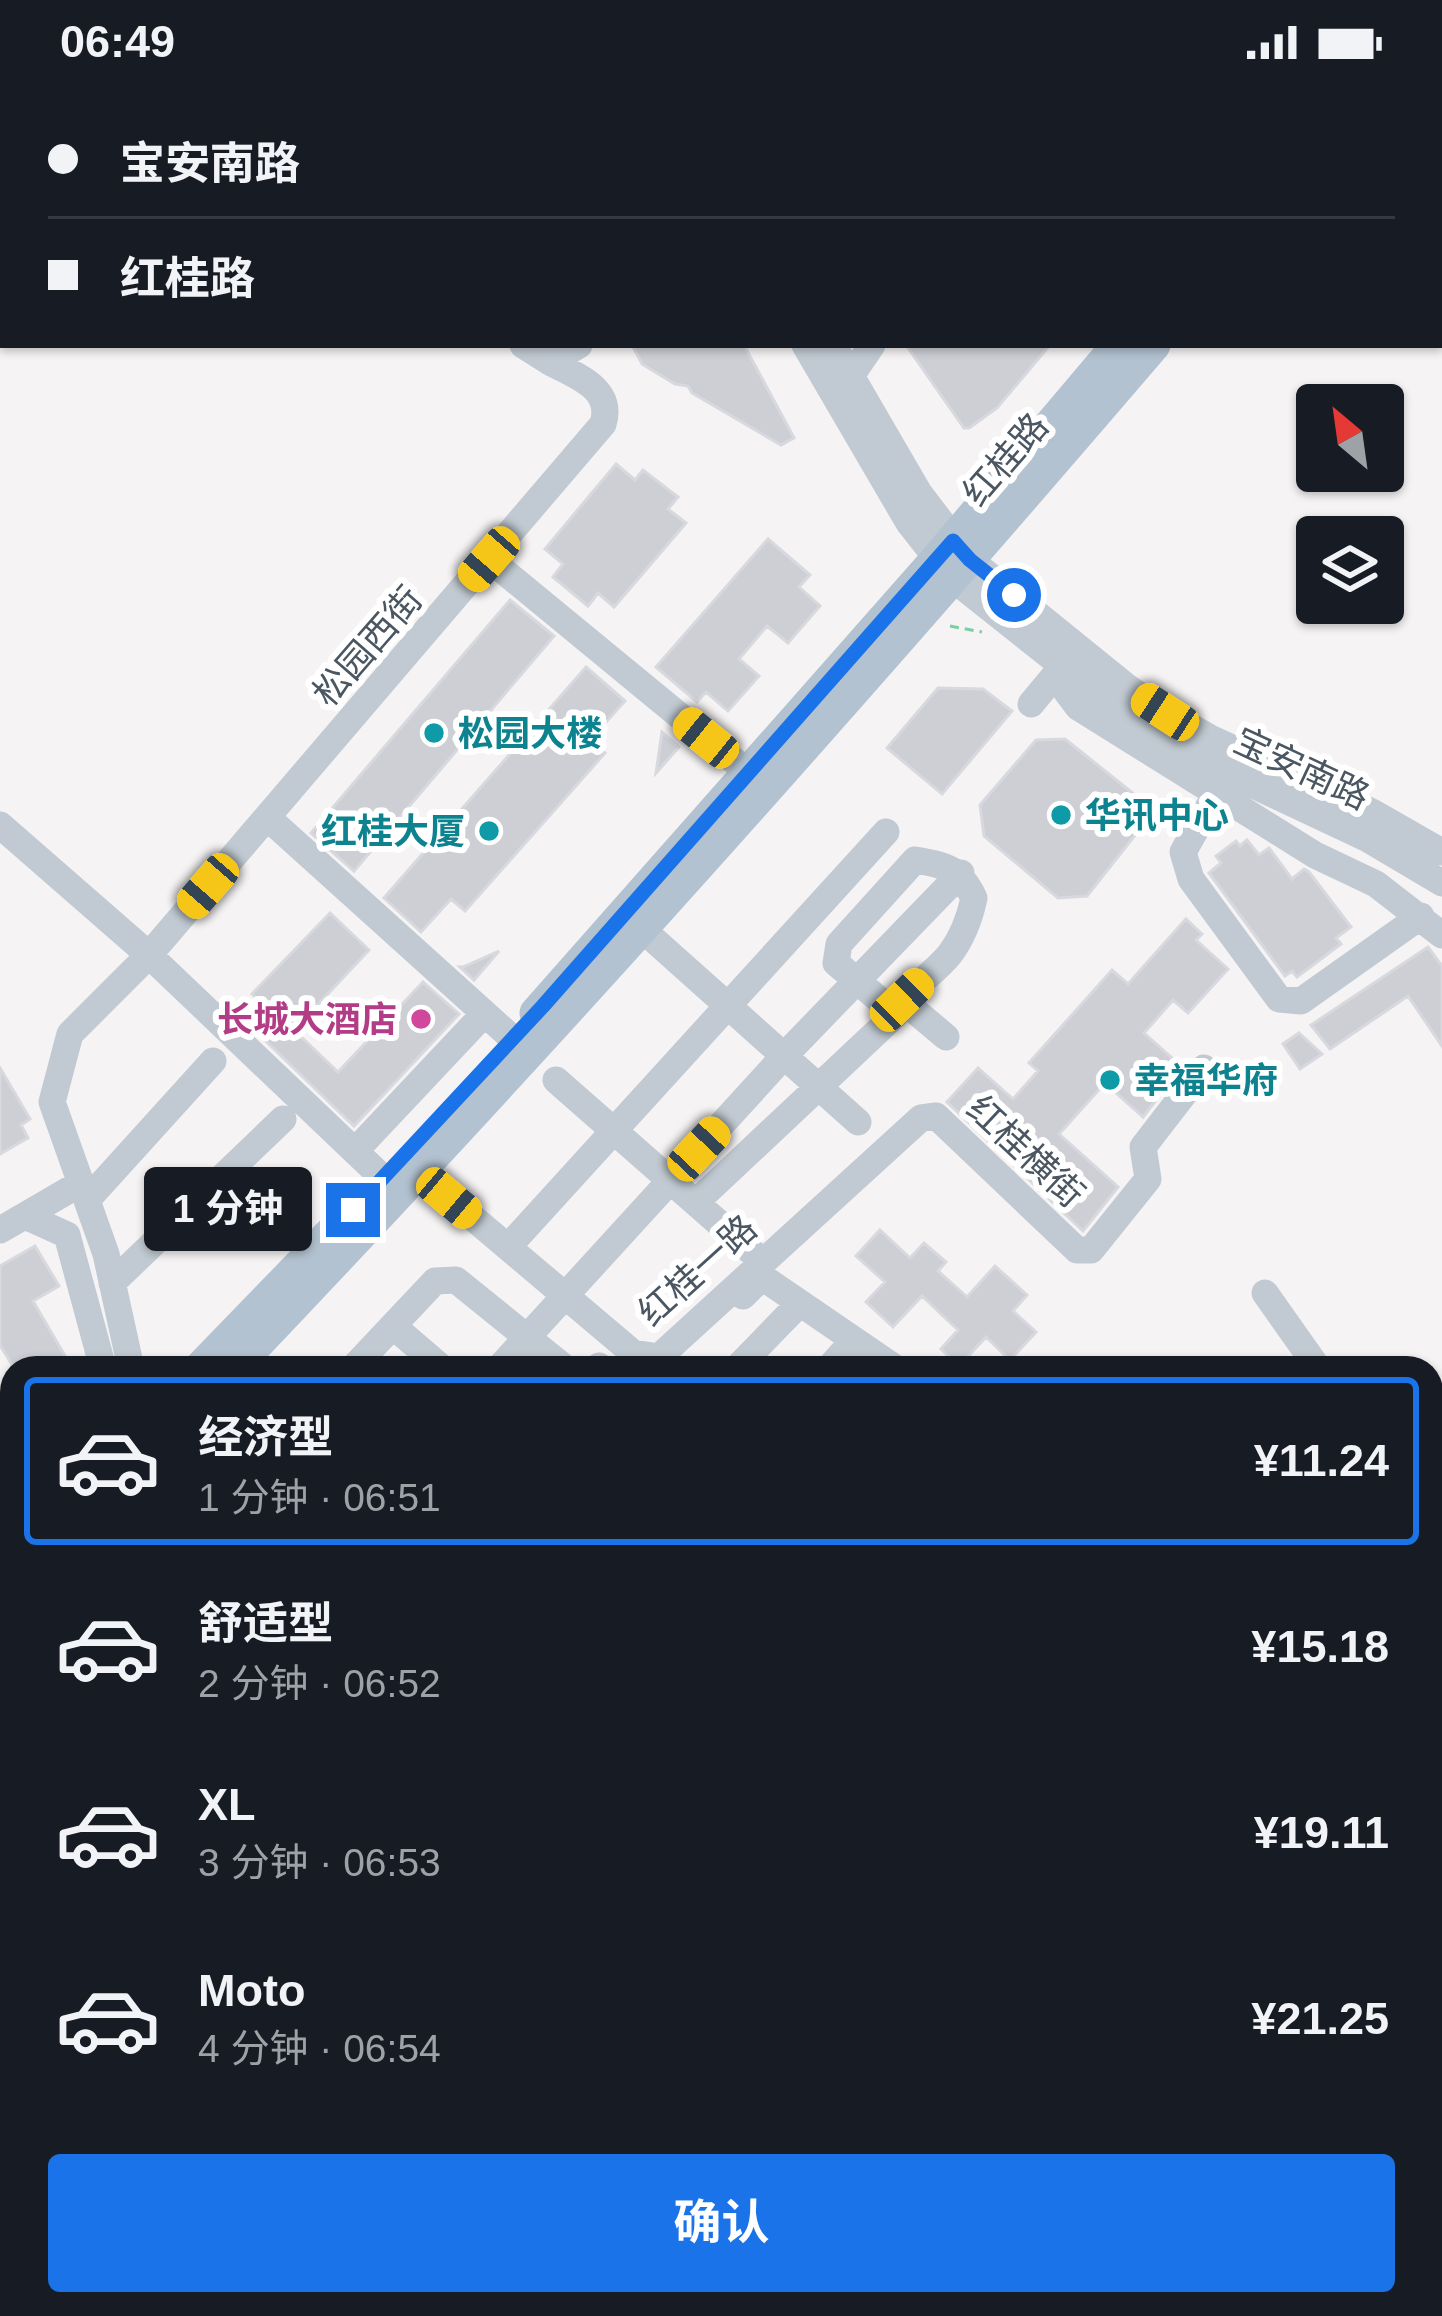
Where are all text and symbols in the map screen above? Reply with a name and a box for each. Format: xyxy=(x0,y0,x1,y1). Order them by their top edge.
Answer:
text: 06:49 xyxy=(60,16,175,67)
text: 宝安南路 xyxy=(120,138,300,189)
text: 红桂路 xyxy=(120,253,255,304)
north arrow xyxy=(1296,384,1404,492)
map controls xyxy=(1296,384,1404,624)
street label: 红桂路 xyxy=(954,405,1056,514)
button: layers xyxy=(1296,516,1404,624)
car xyxy=(452,520,526,598)
route start xyxy=(987,568,1041,622)
street label: 松园西街 xyxy=(305,579,430,714)
car xyxy=(1125,677,1205,747)
car xyxy=(667,701,745,775)
place label: 松园大楼 xyxy=(458,713,602,754)
street label: 宝安南路 xyxy=(1228,719,1376,817)
marker: 松园大楼 xyxy=(421,720,447,746)
place label: 华讯中心 xyxy=(1085,795,1229,836)
marker: 华讯中心 xyxy=(1048,802,1074,828)
place label: 红桂大厦 xyxy=(321,811,465,852)
marker: 红桂大厦 xyxy=(476,818,502,844)
car xyxy=(171,847,245,925)
car xyxy=(864,962,940,1038)
place label: 长城大酒店 xyxy=(217,999,397,1040)
marker: 长城大酒店 xyxy=(408,1006,434,1032)
place label: 幸福华府 xyxy=(1134,1060,1278,1101)
marker: 幸福华府 xyxy=(1097,1067,1123,1093)
street label: 红桂横街 xyxy=(959,1087,1092,1215)
car xyxy=(661,1110,737,1188)
car xyxy=(410,1161,488,1235)
callout: 1 分钟 xyxy=(143,1168,311,1252)
route end xyxy=(326,1183,380,1237)
text: 1 分钟 xyxy=(173,1187,283,1230)
street label: 红桂一路 xyxy=(630,1207,765,1334)
icon: car xyxy=(54,1407,162,1515)
text: 经济型 xyxy=(198,1412,333,1463)
text: ¥11.24 xyxy=(1254,1435,1389,1486)
text: 1 分钟 · 06:51 xyxy=(198,1476,441,1519)
icon: car xyxy=(54,1593,162,1701)
text: 舒适型 xyxy=(198,1598,333,1649)
text: ¥15.18 xyxy=(1251,1621,1389,1672)
text: 2 分钟 · 06:52 xyxy=(198,1662,441,1705)
icon: car xyxy=(54,1779,162,1887)
text: XL xyxy=(198,1779,256,1830)
text: ¥19.11 xyxy=(1254,1807,1389,1858)
text: 3 分钟 · 06:53 xyxy=(198,1841,441,1884)
icon: car xyxy=(54,1965,162,2073)
text: Moto xyxy=(198,1965,305,2016)
text: ¥21.25 xyxy=(1251,1993,1389,2044)
text: 4 分钟 · 06:54 xyxy=(198,2027,441,2070)
button: 确认 xyxy=(48,2154,1395,2292)

